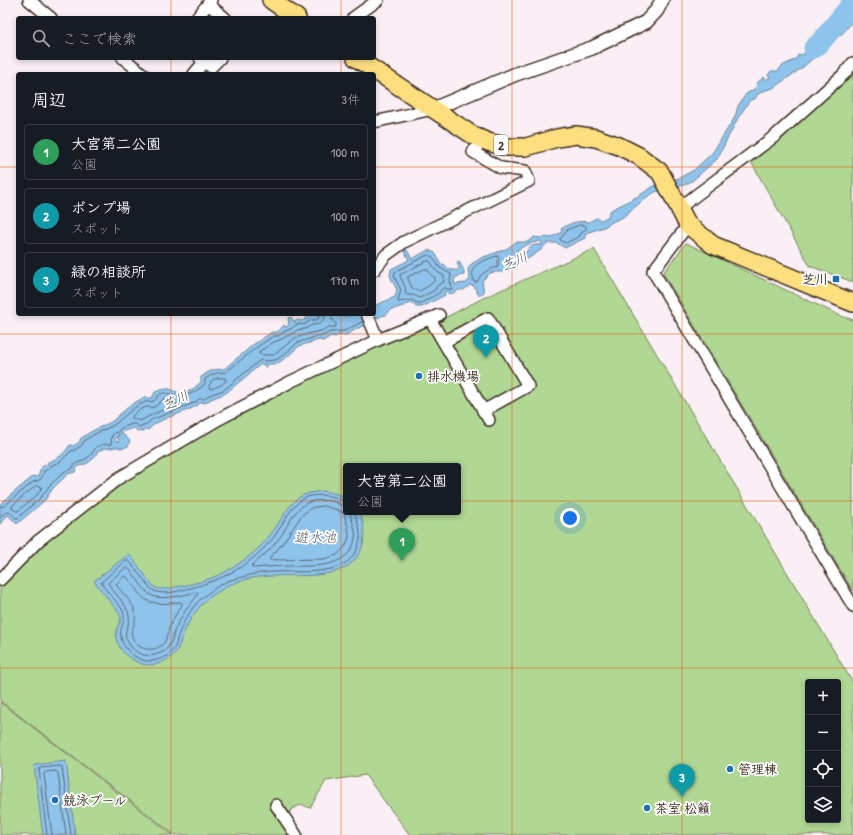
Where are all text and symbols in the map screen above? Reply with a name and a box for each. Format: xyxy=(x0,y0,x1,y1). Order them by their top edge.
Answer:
search box xyxy=(16,16,376,60)
icon: search xyxy=(30,27,52,49)
text: ここで検索 xyxy=(62,28,137,49)
text: 周辺 xyxy=(32,88,66,111)
text: 3件 xyxy=(341,90,360,108)
text: 大宮第二公園 xyxy=(71,133,161,154)
road number: 2 xyxy=(494,135,508,155)
text: 1 xyxy=(44,143,48,161)
text: 100 m xyxy=(331,143,359,161)
text: 公園 xyxy=(71,155,97,173)
text: ポンプ場 xyxy=(71,197,131,218)
text: 2 xyxy=(43,207,49,225)
text: 100 m xyxy=(331,207,359,225)
text: スポット xyxy=(71,219,123,237)
water label: 芝川 xyxy=(497,246,531,276)
text: 緑の相談所 xyxy=(71,261,146,282)
place label: 芝川 xyxy=(802,270,828,288)
text: 3 xyxy=(43,271,49,289)
text: 170 m xyxy=(330,271,359,289)
marker: 芝川 xyxy=(831,274,841,284)
text: スポット xyxy=(71,283,123,301)
pin: 2 xyxy=(473,325,499,358)
place label: 排水機場 xyxy=(427,367,479,385)
marker: 排水機場 xyxy=(414,371,424,381)
water label: 芝川 xyxy=(158,385,192,415)
popup xyxy=(343,463,461,515)
text: 大宮第二公園 xyxy=(357,470,447,491)
text: 公園 xyxy=(357,492,383,510)
your location xyxy=(560,508,580,528)
water label: 遊水池 xyxy=(294,527,337,546)
pin: 1 xyxy=(389,528,415,561)
map controls xyxy=(805,679,841,823)
button: + xyxy=(805,679,841,715)
button: − xyxy=(805,715,841,751)
button: locate xyxy=(805,751,841,787)
place label: 管理棟 xyxy=(738,760,777,778)
pin: 3 xyxy=(669,764,695,797)
marker: 管理棟 xyxy=(725,764,735,774)
button: layers xyxy=(805,787,841,823)
place label: 競泳プール xyxy=(63,791,127,809)
marker: 競泳プール xyxy=(50,795,60,805)
place label: 茶室 松籟 xyxy=(655,799,710,817)
marker: 茶室 松籟 xyxy=(642,803,652,813)

